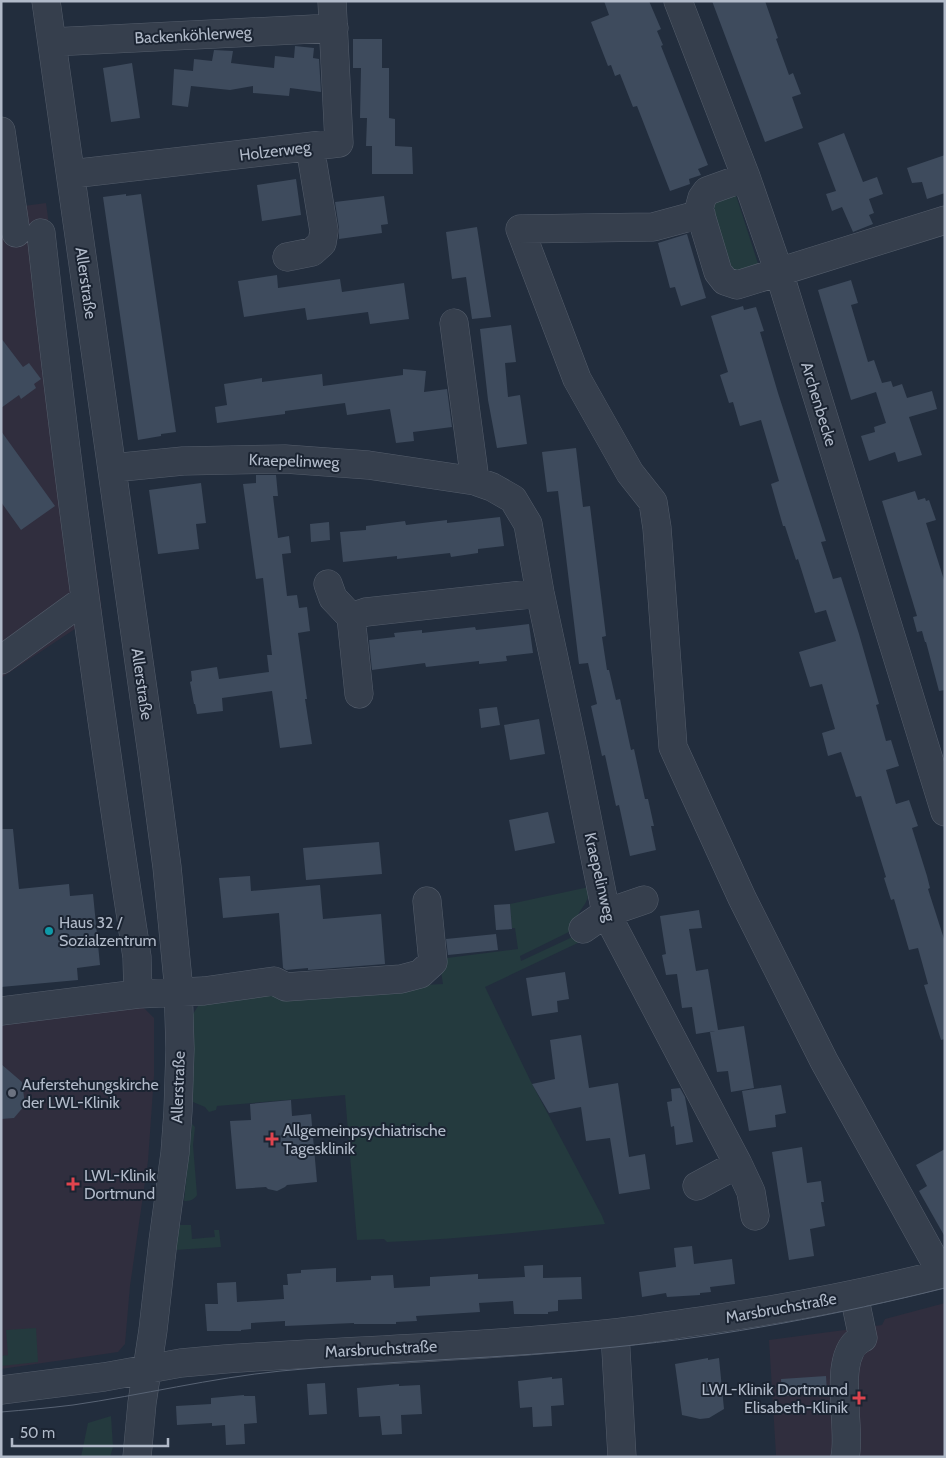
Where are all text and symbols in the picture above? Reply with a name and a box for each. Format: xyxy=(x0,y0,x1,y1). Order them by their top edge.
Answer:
street label: Backenköhlerweg xyxy=(134,22,253,48)
street label: Holzerweg xyxy=(238,137,313,165)
street label: Allerstraße xyxy=(72,246,100,320)
street label: Archenbecke xyxy=(797,360,841,448)
street label: Kraepelinweg xyxy=(248,450,341,472)
street label: Allerstraße xyxy=(128,647,156,721)
street label: Kraepelinweg xyxy=(581,831,620,924)
place label: Haus 32 / Sozialzentrum xyxy=(59,913,157,950)
marker: Haus 32 / Sozialzentrum xyxy=(43,925,55,937)
street label: Allerstraße xyxy=(167,1050,189,1124)
place label: Auferstehungskirche der LWL-Klinik xyxy=(22,1075,159,1112)
marker: Auferstehungskirche der LWL-Klinik xyxy=(6,1087,18,1099)
place label: Allgemeinpsychiatrische Tagesklinik xyxy=(283,1121,446,1158)
marker: Allgemeinpsychiatrische Tagesklinik xyxy=(265,1132,279,1146)
place label: LWL-Klinik Dortmund xyxy=(84,1166,157,1203)
marker: LWL-Klinik Dortmund xyxy=(66,1177,80,1191)
street label: Marsbruchstraße xyxy=(724,1289,838,1327)
street label: Marsbruchstraße xyxy=(324,1337,438,1361)
place label: LWL-Klinik Dortmund Elisabeth-Klinik xyxy=(702,1380,849,1417)
marker: LWL-Klinik Dortmund Elisabeth-Klinik xyxy=(852,1391,866,1405)
scale bar xyxy=(12,1416,169,1448)
text: 50 m xyxy=(20,1424,55,1442)

